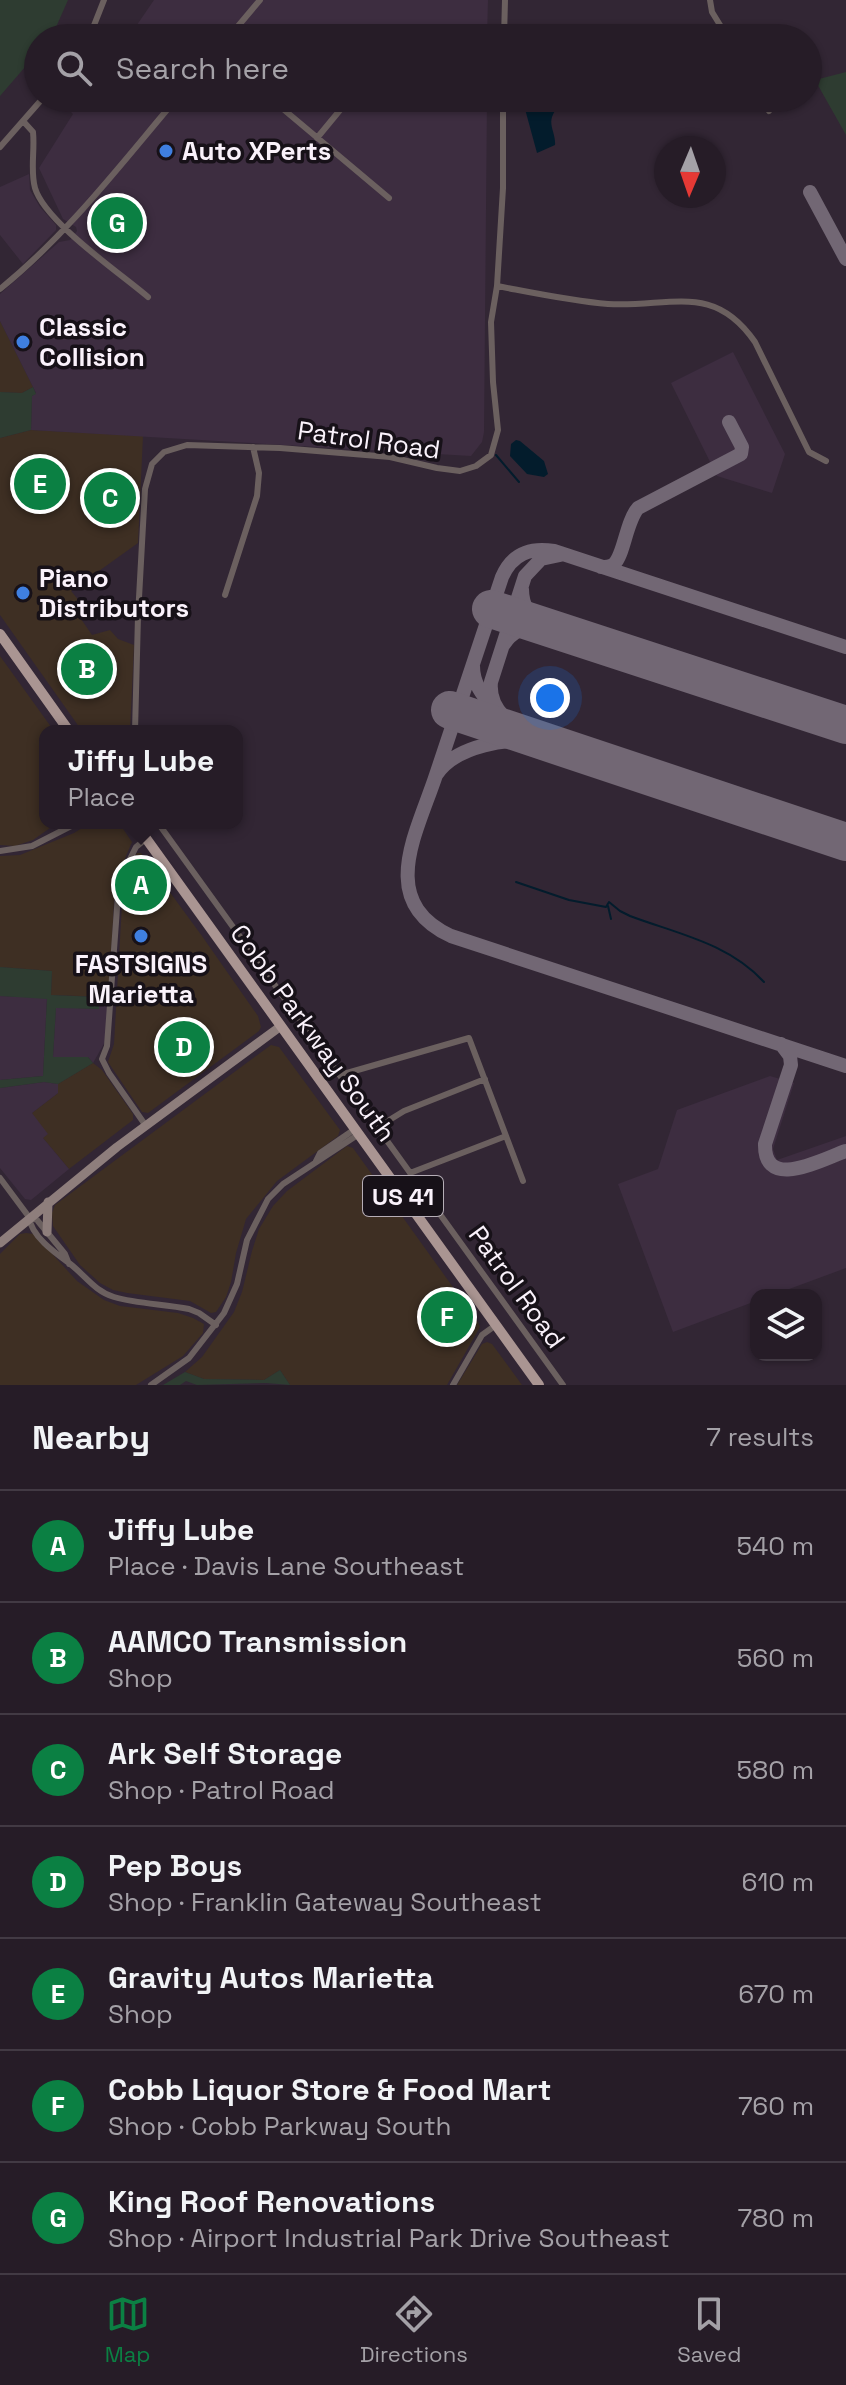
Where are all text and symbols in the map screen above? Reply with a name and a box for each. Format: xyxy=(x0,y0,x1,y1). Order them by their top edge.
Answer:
search box xyxy=(24,24,822,112)
icon: search xyxy=(52,46,96,90)
text: Search here xyxy=(116,49,289,88)
place label: Auto XPerts xyxy=(182,134,331,168)
north arrow xyxy=(654,136,726,208)
marker: Auto XPerts xyxy=(157,142,175,160)
pin: G xyxy=(91,193,143,253)
place label: Classic Collision xyxy=(39,310,145,374)
marker: Classic Collision xyxy=(14,333,32,351)
street label: Patrol Road xyxy=(295,413,443,467)
pin: E xyxy=(14,454,66,514)
pin: C xyxy=(84,468,136,528)
place label: Piano Distributors xyxy=(39,561,189,625)
marker: Piano Distributors xyxy=(14,584,32,602)
pin: B xyxy=(61,639,113,699)
your location xyxy=(530,678,570,718)
popup xyxy=(39,725,243,829)
text: Jiffy Lube xyxy=(68,741,214,780)
text: Place xyxy=(68,780,135,814)
pin: A xyxy=(115,855,167,915)
street label: Cobb Parkway South xyxy=(223,918,403,1148)
marker: FASTSIGNS Marietta xyxy=(132,927,150,945)
place label: FASTSIGNS Marietta xyxy=(75,947,207,1011)
pin: D xyxy=(158,1017,210,1077)
road number: US 41 xyxy=(363,1176,443,1216)
street label: Patrol Road xyxy=(461,1219,573,1355)
pin: F xyxy=(421,1287,473,1347)
map controls xyxy=(750,1289,822,1361)
button: layers xyxy=(750,1289,822,1361)
text: Nearby xyxy=(32,1416,150,1459)
text: 7 results xyxy=(706,1420,814,1454)
text: Jiffy Lube xyxy=(108,1510,254,1549)
text: A xyxy=(50,1529,66,1563)
text: 540 m xyxy=(736,1529,814,1563)
text: Place · Davis Lane Southeast xyxy=(108,1549,465,1583)
text: AAMCO Transmission xyxy=(108,1622,407,1661)
text: B xyxy=(49,1641,67,1675)
text: 560 m xyxy=(737,1641,814,1675)
text: Shop xyxy=(108,1661,173,1695)
text: Ark Self Storage xyxy=(108,1734,342,1773)
text: C xyxy=(50,1753,66,1787)
text: 580 m xyxy=(737,1753,814,1787)
text: Shop · Patrol Road xyxy=(108,1773,335,1807)
text: Pep Boys xyxy=(108,1846,242,1885)
text: D xyxy=(49,1865,67,1899)
text: 610 m xyxy=(742,1865,814,1899)
text: Shop · Franklin Gateway Southeast xyxy=(108,1885,542,1919)
text: Gravity Autos Marietta xyxy=(108,1958,434,1997)
text: E xyxy=(51,1977,65,2011)
text: 670 m xyxy=(738,1977,814,2011)
text: Shop xyxy=(108,1997,173,2031)
text: Cobb Liquor Store & Food Mart xyxy=(108,2070,551,2109)
text: F xyxy=(51,2089,65,2123)
text: 760 m xyxy=(738,2089,814,2123)
text: Shop · Cobb Parkway South xyxy=(108,2109,452,2143)
text: King Roof Renovations xyxy=(108,2182,435,2221)
text: G xyxy=(49,2201,67,2235)
text: 780 m xyxy=(738,2201,814,2235)
text: Shop · Airport Industrial Park Drive Southeast xyxy=(108,2221,670,2255)
tab: Map xyxy=(105,2292,151,2368)
tab: Directions xyxy=(360,2292,468,2368)
tab: Saved xyxy=(677,2292,741,2368)

